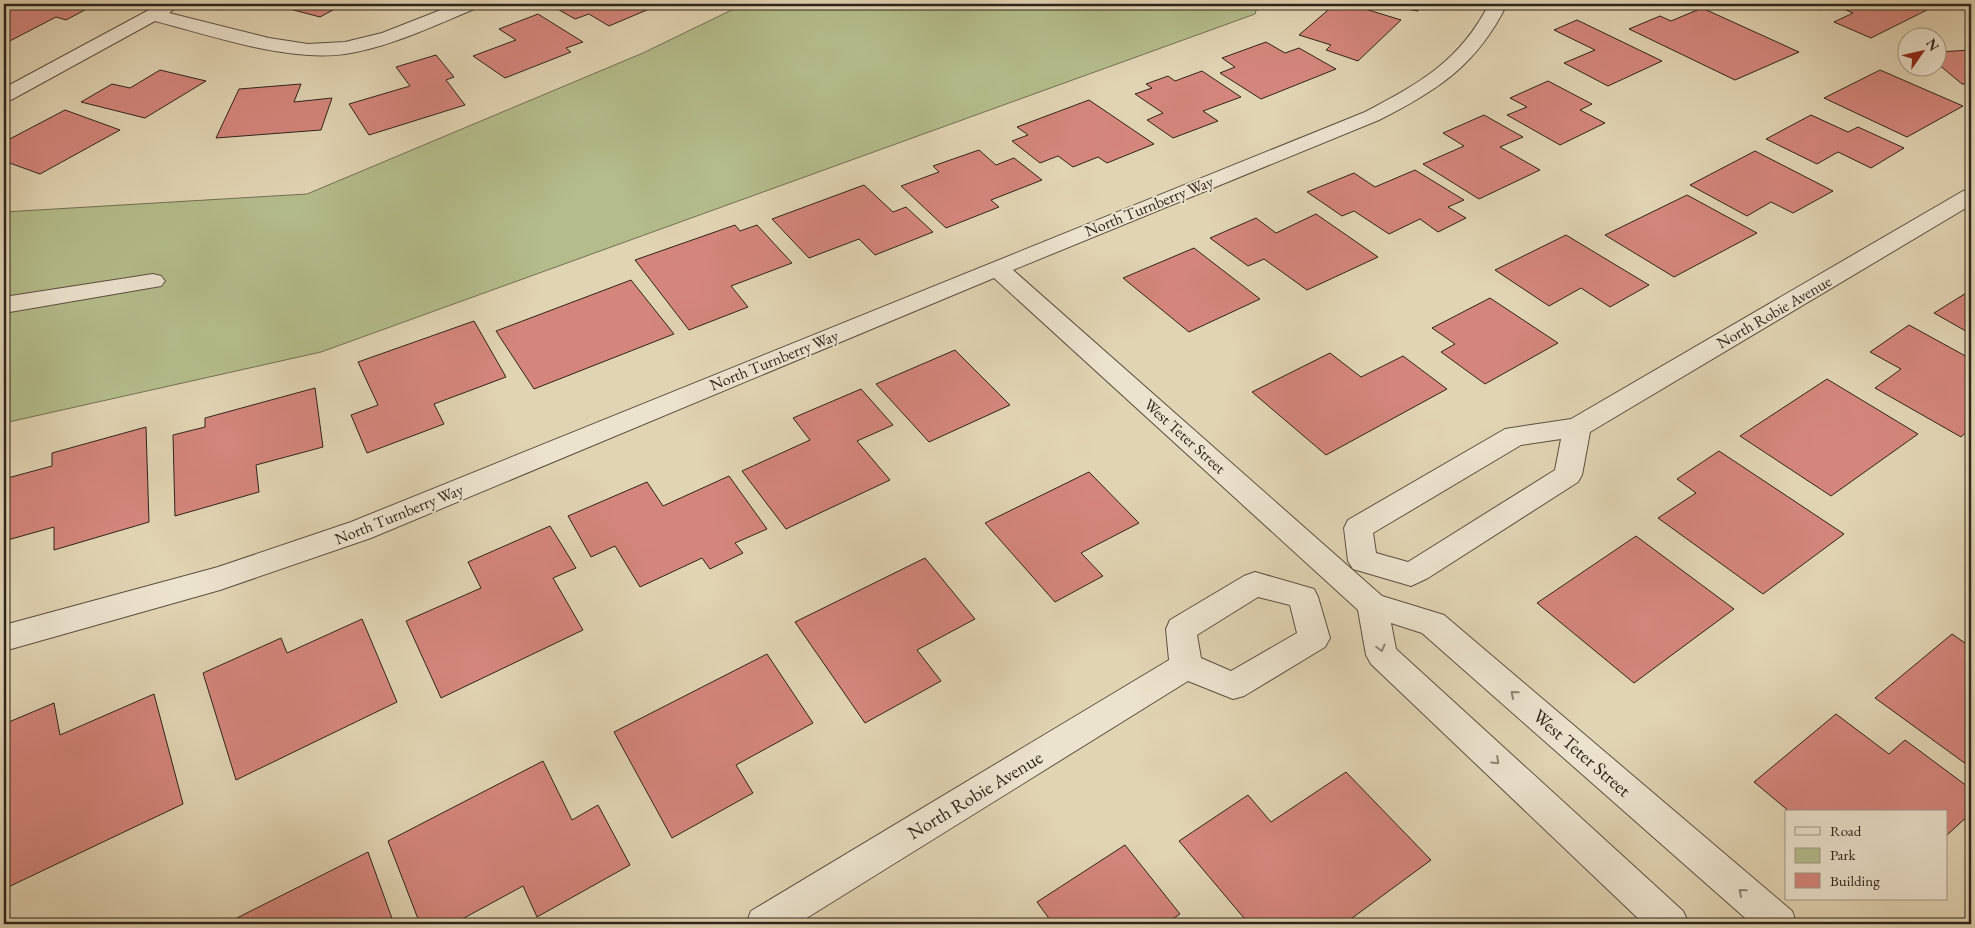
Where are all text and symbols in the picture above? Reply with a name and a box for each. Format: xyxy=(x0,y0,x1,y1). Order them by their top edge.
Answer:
north arrow xyxy=(1898,28,1948,78)
text: N xyxy=(1922,35,1944,55)
street label: North Turnberry Way xyxy=(1082,170,1217,241)
street label: North Robie Avenue xyxy=(1713,271,1835,353)
street label: North Turnberry Way xyxy=(707,324,842,395)
street label: West Teter Street xyxy=(1140,394,1230,478)
street label: North Turnberry Way xyxy=(332,478,467,549)
one-way arrow xyxy=(1376,643,1386,652)
one-way arrow xyxy=(1510,691,1519,700)
street label: West Teter Street xyxy=(1528,703,1636,803)
street label: North Robie Avenue xyxy=(903,745,1047,845)
one-way arrow xyxy=(1490,755,1499,764)
legend xyxy=(1785,810,1948,900)
text: Road xyxy=(1830,821,1862,840)
text: Park xyxy=(1830,845,1857,864)
text: Building xyxy=(1830,871,1880,890)
one-way arrow xyxy=(1739,890,1748,898)

